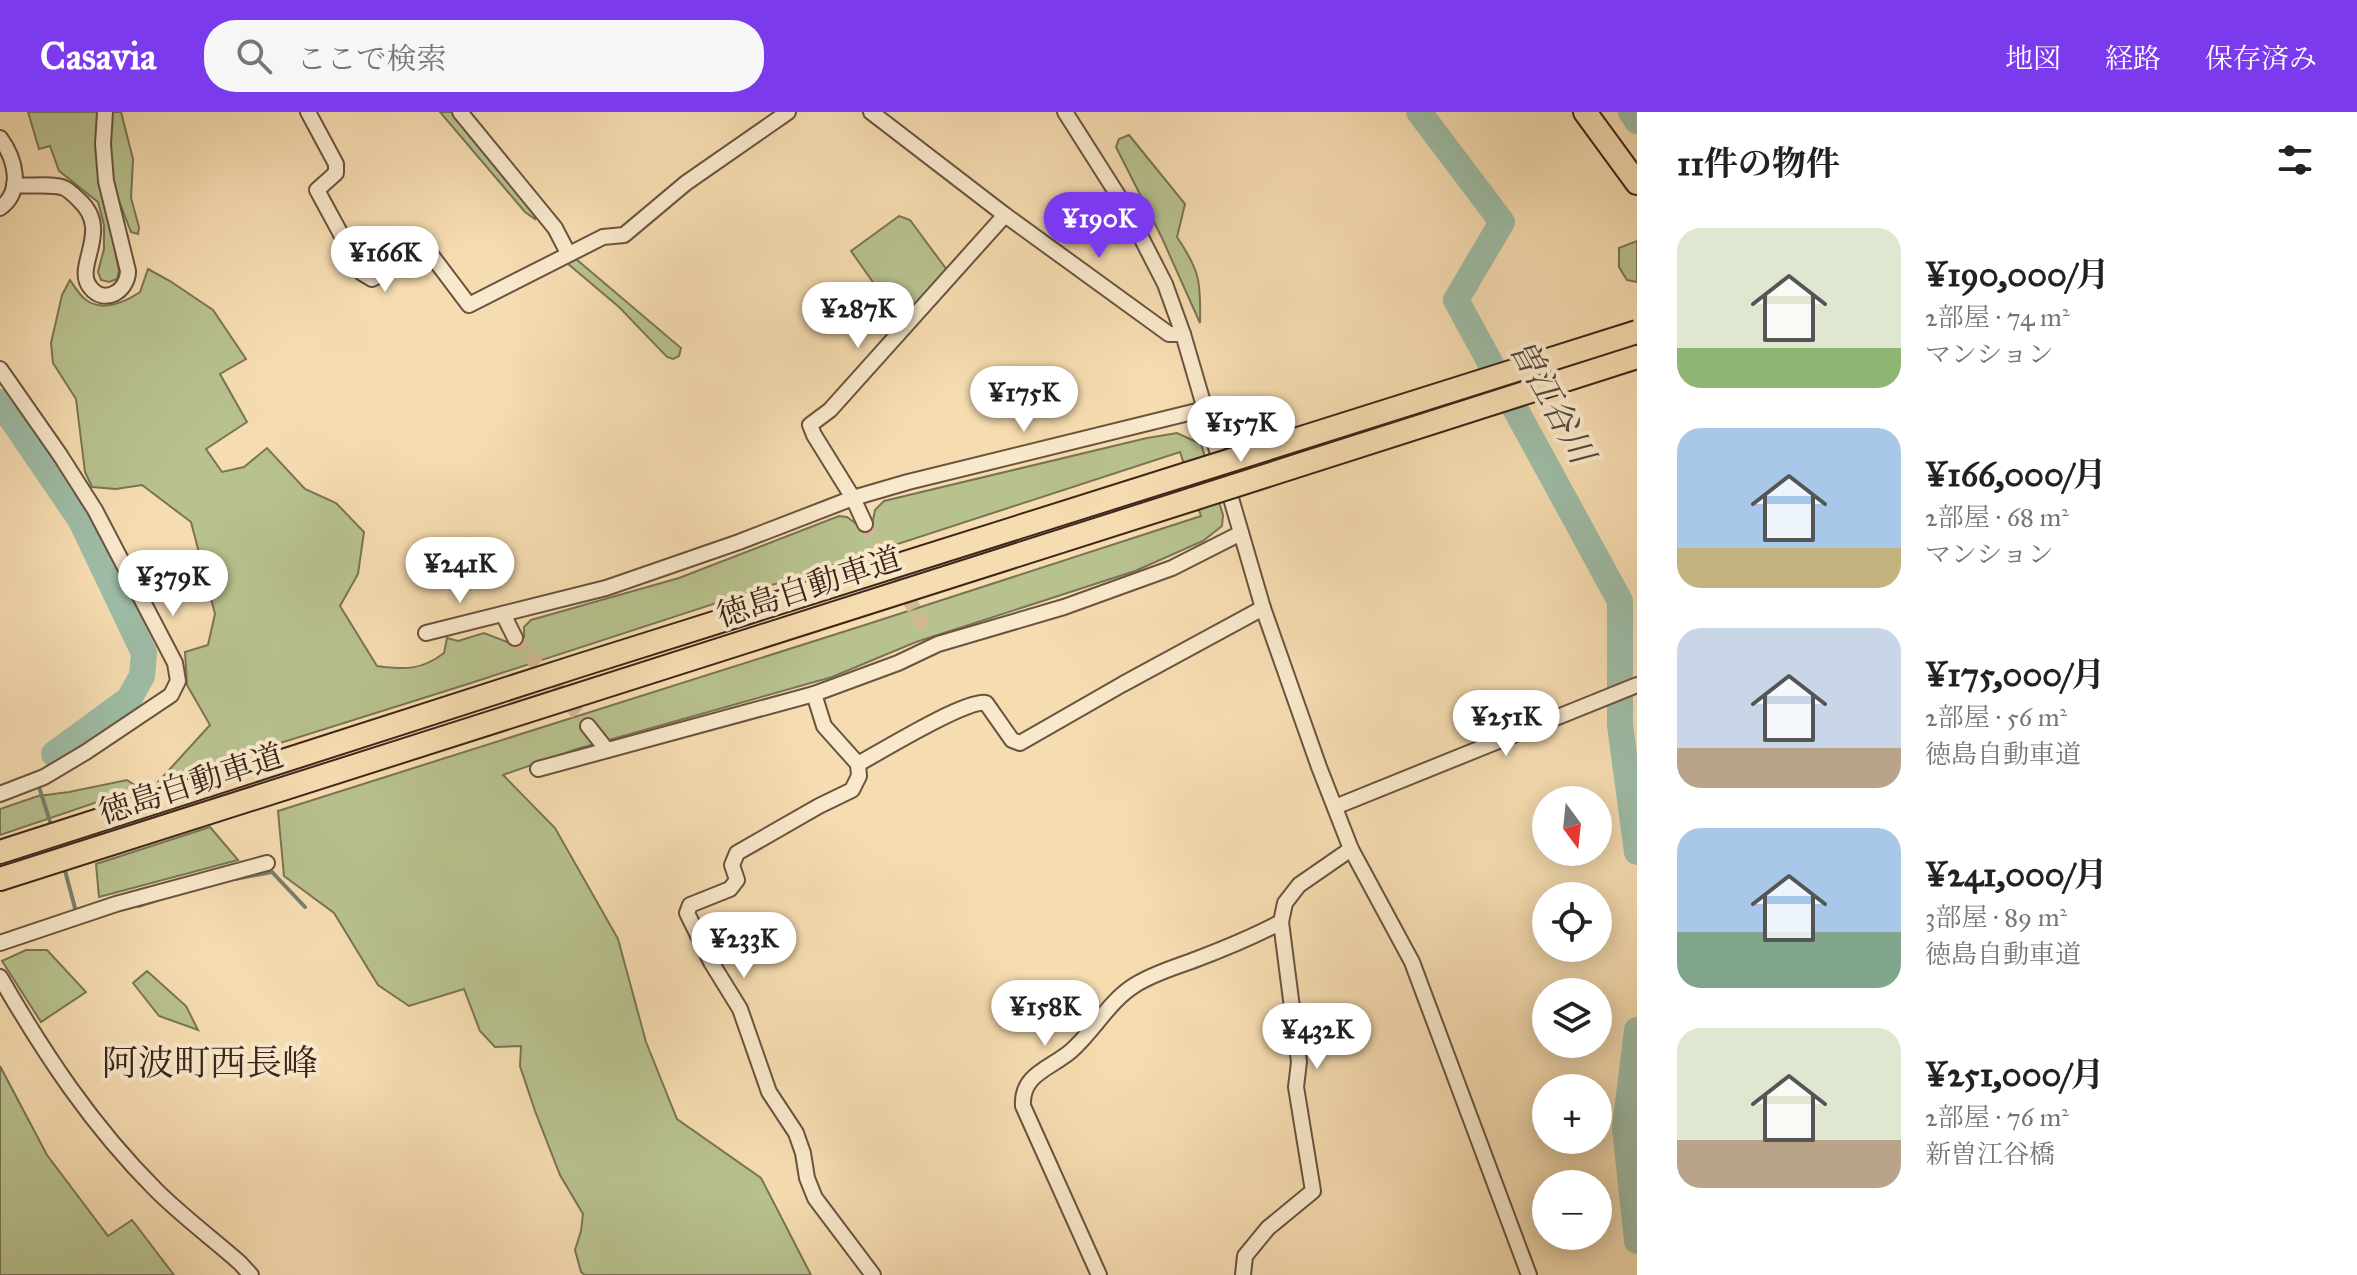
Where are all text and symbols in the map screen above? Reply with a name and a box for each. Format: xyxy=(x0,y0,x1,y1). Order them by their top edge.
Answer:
search box xyxy=(204,20,764,92)
text: Casavia xyxy=(40,33,156,79)
icon: search xyxy=(232,34,276,78)
text: ここで検索 xyxy=(296,41,446,77)
text: 地図 xyxy=(2005,41,2061,76)
text: 経路 xyxy=(2105,41,2161,76)
text: 保存済み xyxy=(2205,41,2317,76)
icon: filters xyxy=(2273,138,2317,182)
text: 11件の物件 xyxy=(1677,143,1840,184)
pin: ¥190K xyxy=(1043,192,1155,260)
text: ¥190K xyxy=(1062,202,1136,234)
pin: ¥166K xyxy=(329,226,441,294)
text: ¥166K xyxy=(349,236,421,268)
text: ¥190,000/月 xyxy=(1925,254,2110,295)
icon: home xyxy=(1741,260,1837,356)
pin: ¥287K xyxy=(802,282,914,350)
text: ¥287K xyxy=(820,292,896,324)
text: 2部屋 · 74 m² xyxy=(1925,301,2069,333)
water label: 曽江谷川 xyxy=(1501,332,1605,474)
text: マンション xyxy=(1925,338,2054,370)
pin: ¥175K xyxy=(968,366,1080,434)
text: ¥175K xyxy=(988,376,1060,408)
pin: ¥157K xyxy=(1185,396,1297,464)
text: ¥157K xyxy=(1205,406,1277,438)
text: ¥166,000/月 xyxy=(1925,454,2107,495)
icon: home xyxy=(1741,460,1837,556)
text: 2部屋 · 68 m² xyxy=(1925,501,2069,533)
pin: ¥241K xyxy=(404,537,516,605)
text: マンション xyxy=(1925,538,2054,570)
street label: 徳島自動車道 xyxy=(712,539,906,635)
text: ¥241K xyxy=(423,547,497,579)
pin: ¥379K xyxy=(117,550,229,618)
text: ¥379K xyxy=(136,560,210,592)
text: ¥175,000/月 xyxy=(1925,654,2105,695)
icon: home xyxy=(1741,660,1837,756)
pin: ¥251K xyxy=(1450,690,1562,758)
text: ¥251K xyxy=(1471,700,1541,732)
text: 2部屋 · 56 m² xyxy=(1925,701,2067,733)
street label: 徳島自動車道 xyxy=(94,736,288,832)
text: 徳島自動車道 xyxy=(1925,738,2081,770)
north arrow xyxy=(1532,786,1612,866)
map controls xyxy=(1532,786,1612,1250)
text: ¥241,000/月 xyxy=(1925,854,2108,895)
icon: home xyxy=(1741,860,1837,956)
button: locate xyxy=(1532,882,1612,962)
text: 3部屋 · 89 m² xyxy=(1925,901,2067,933)
pin: ¥233K xyxy=(688,912,800,980)
text: ¥233K xyxy=(709,922,779,954)
text: 徳島自動車道 xyxy=(1925,938,2081,970)
button: layers xyxy=(1532,978,1612,1058)
pin: ¥158K xyxy=(989,980,1101,1048)
text: ¥158K xyxy=(1009,990,1081,1022)
pin: ¥432K xyxy=(1261,1003,1373,1071)
text: ¥432K xyxy=(1280,1013,1354,1045)
district label: 阿波町西長峰 xyxy=(102,1041,318,1085)
text: ¥251,000/月 xyxy=(1925,1054,2104,1095)
icon: home xyxy=(1741,1060,1837,1156)
button: + xyxy=(1532,1074,1612,1154)
text: 2部屋 · 76 m² xyxy=(1925,1101,2069,1133)
text: 新曽江谷橋 xyxy=(1925,1138,2055,1170)
button: − xyxy=(1532,1170,1612,1250)

